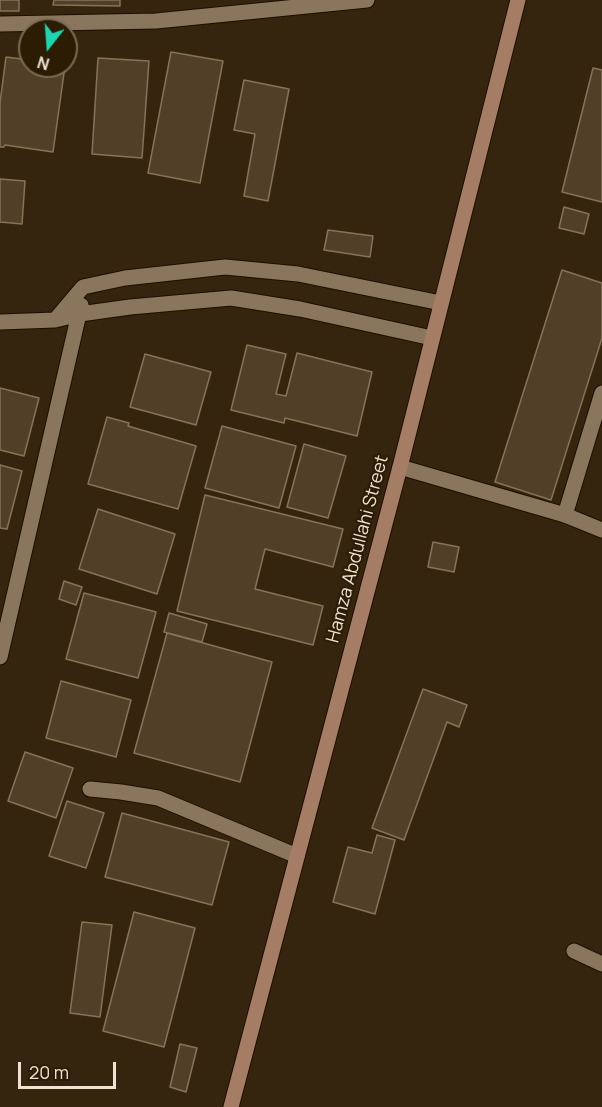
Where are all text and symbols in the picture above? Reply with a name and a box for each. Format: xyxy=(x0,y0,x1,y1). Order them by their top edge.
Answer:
north arrow xyxy=(18,18,78,78)
text: N xyxy=(35,51,52,76)
street label: Hamza Abdullahi Street xyxy=(323,453,393,645)
scale bar xyxy=(21,1050,118,1088)
text: 20 m xyxy=(29,1060,69,1084)

